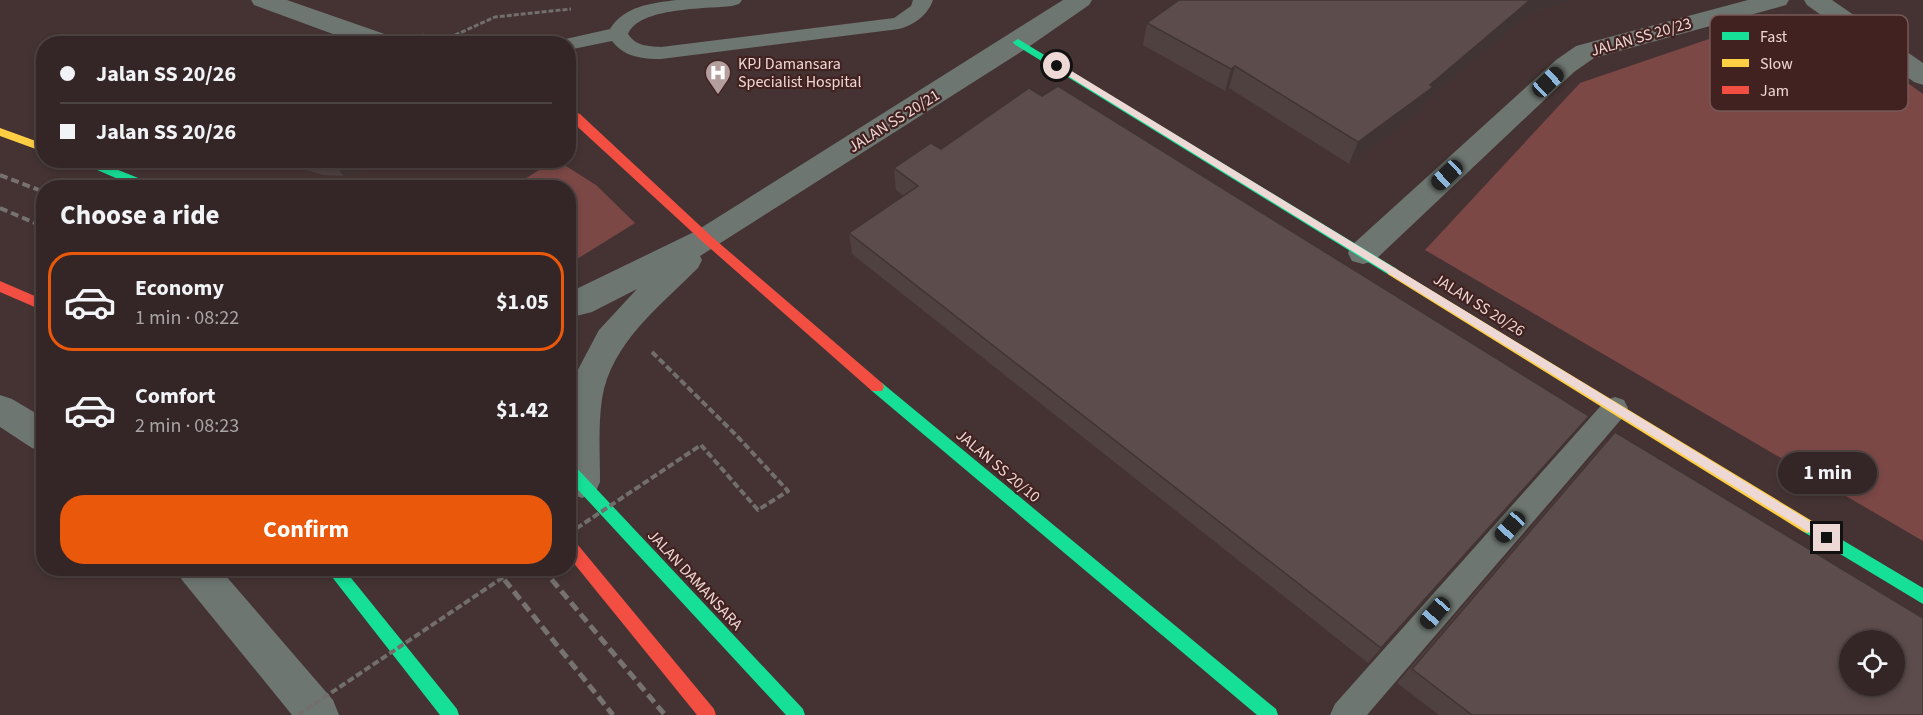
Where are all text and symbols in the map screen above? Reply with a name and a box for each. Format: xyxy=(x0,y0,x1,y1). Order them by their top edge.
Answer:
street label: JALAN SS 20/23 xyxy=(1588,12,1694,62)
legend xyxy=(1710,15,1908,111)
text: Fast xyxy=(1760,26,1788,48)
route start xyxy=(1043,52,1070,79)
place label: KPJ Damansara Specialist Hospital xyxy=(738,53,861,93)
text: Slow xyxy=(1760,53,1793,75)
text: Jalan SS 20/26 xyxy=(96,58,236,90)
hospital icon: KPJ Damansara Specialist Hospital xyxy=(703,58,733,96)
car xyxy=(1529,63,1567,101)
text: Jam xyxy=(1760,80,1789,102)
street label: JALAN SS 20/21 xyxy=(844,84,944,158)
text: Jalan SS 20/26 xyxy=(96,116,236,148)
car xyxy=(1428,156,1466,194)
text: Choose a ride xyxy=(60,196,220,235)
street label: JALAN SS 20/26 xyxy=(1429,268,1529,342)
text: Economy xyxy=(135,272,224,304)
icon: car xyxy=(63,275,117,329)
text: $1.05 xyxy=(496,286,549,318)
text: 1 min · 08:22 xyxy=(135,304,239,332)
text: Comfort xyxy=(135,380,216,412)
icon: car xyxy=(63,383,117,437)
text: $1.42 xyxy=(496,394,549,426)
text: 2 min · 08:23 xyxy=(135,412,239,440)
street label: JALAN SS 20/10 xyxy=(951,424,1045,508)
callout: 1 min xyxy=(1778,451,1876,493)
text: 1 min xyxy=(1803,459,1852,487)
button: Confirm xyxy=(60,495,552,564)
car xyxy=(1491,508,1529,546)
route end xyxy=(1813,524,1840,551)
street label: JALAN DAMANSARA xyxy=(642,525,748,635)
car xyxy=(1416,594,1454,632)
map controls xyxy=(1839,630,1905,696)
button: locate xyxy=(1839,630,1905,696)

